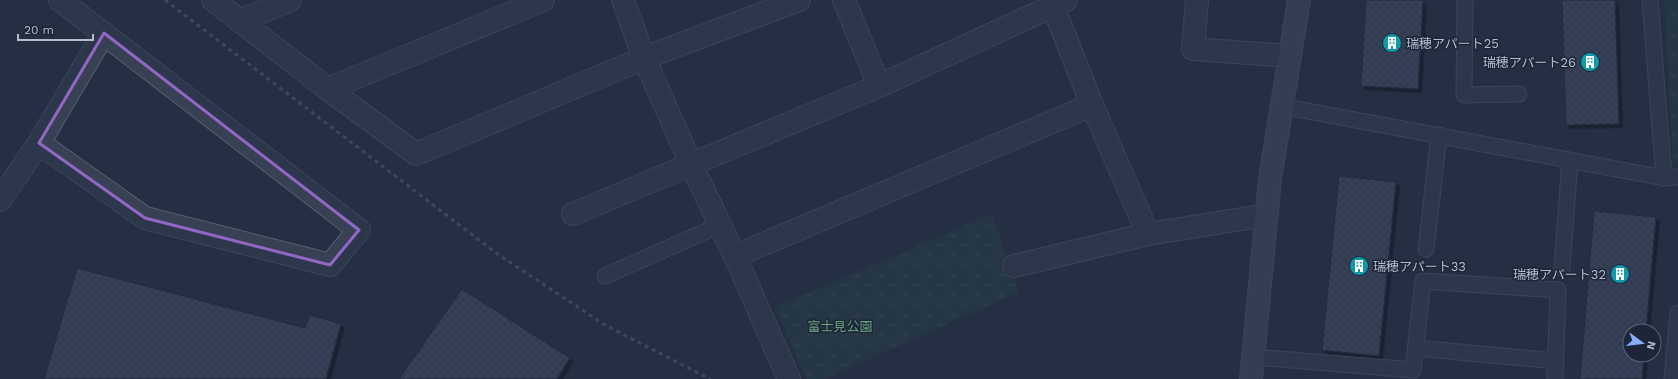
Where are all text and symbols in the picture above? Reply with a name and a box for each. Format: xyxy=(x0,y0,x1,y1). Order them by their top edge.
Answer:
scale bar xyxy=(18,16,93,42)
text: 20 m xyxy=(24,23,54,37)
building icon: 瑞穂アパート25 xyxy=(1381,32,1403,54)
place label: 瑞穂アパート25 xyxy=(1406,36,1499,51)
building icon: 瑞穂アパート26 xyxy=(1579,51,1601,73)
place label: 瑞穂アパート26 xyxy=(1483,55,1576,70)
building icon: 瑞穂アパート33 xyxy=(1348,255,1370,277)
place label: 瑞穂アパート33 xyxy=(1373,259,1466,274)
building icon: 瑞穂アパート32 xyxy=(1609,263,1631,285)
place label: 瑞穂アパート32 xyxy=(1513,267,1606,282)
park label: 富士見公園 xyxy=(807,319,873,334)
north arrow xyxy=(1622,323,1662,363)
text: N xyxy=(1644,340,1659,351)

